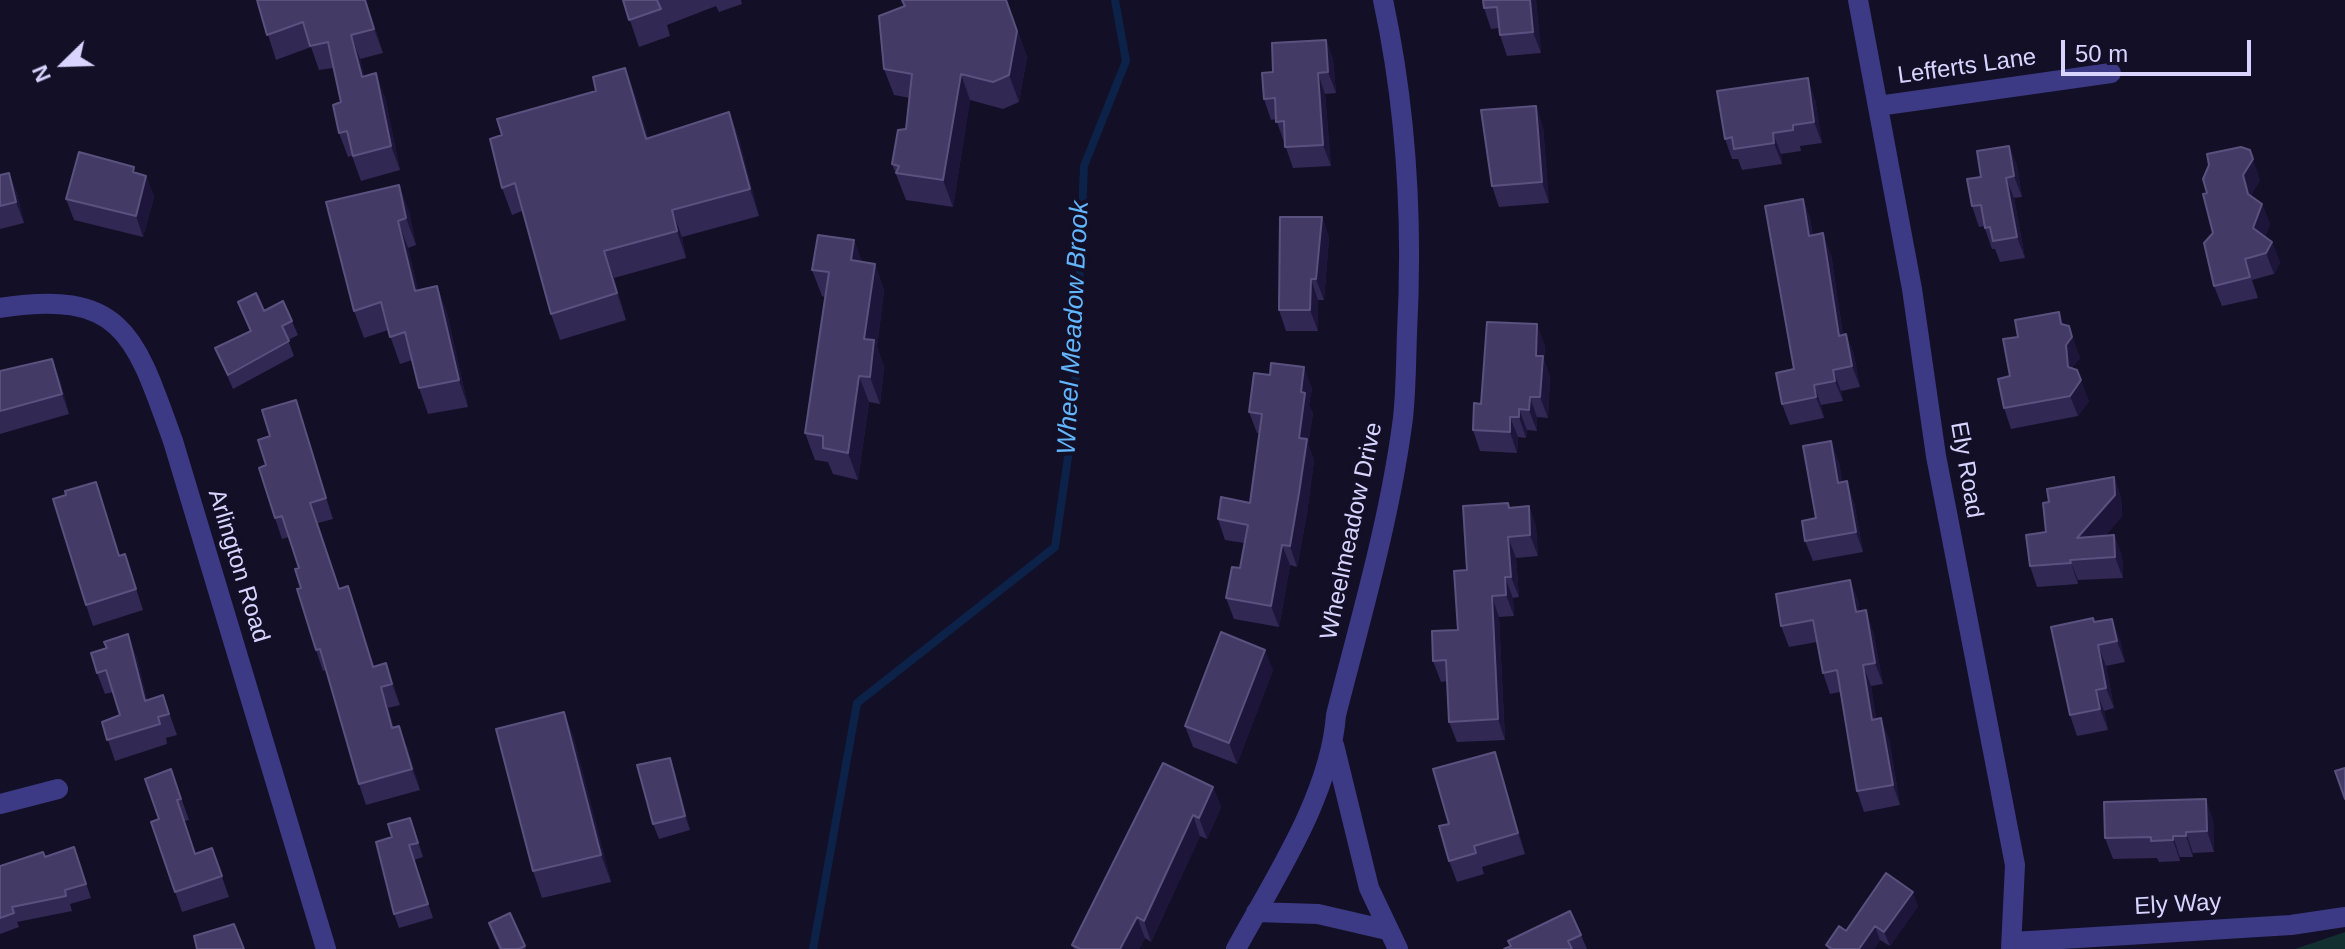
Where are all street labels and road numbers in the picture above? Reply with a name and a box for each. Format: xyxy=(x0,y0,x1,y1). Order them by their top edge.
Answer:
street label: Lefferts Lane xyxy=(1896,43,2038,91)
street label: Wheelmeadow Drive xyxy=(1315,420,1389,642)
street label: Ely Road xyxy=(1943,420,1989,520)
street label: Arlington Road xyxy=(201,486,275,646)
street label: Ely Way xyxy=(2134,888,2222,922)

